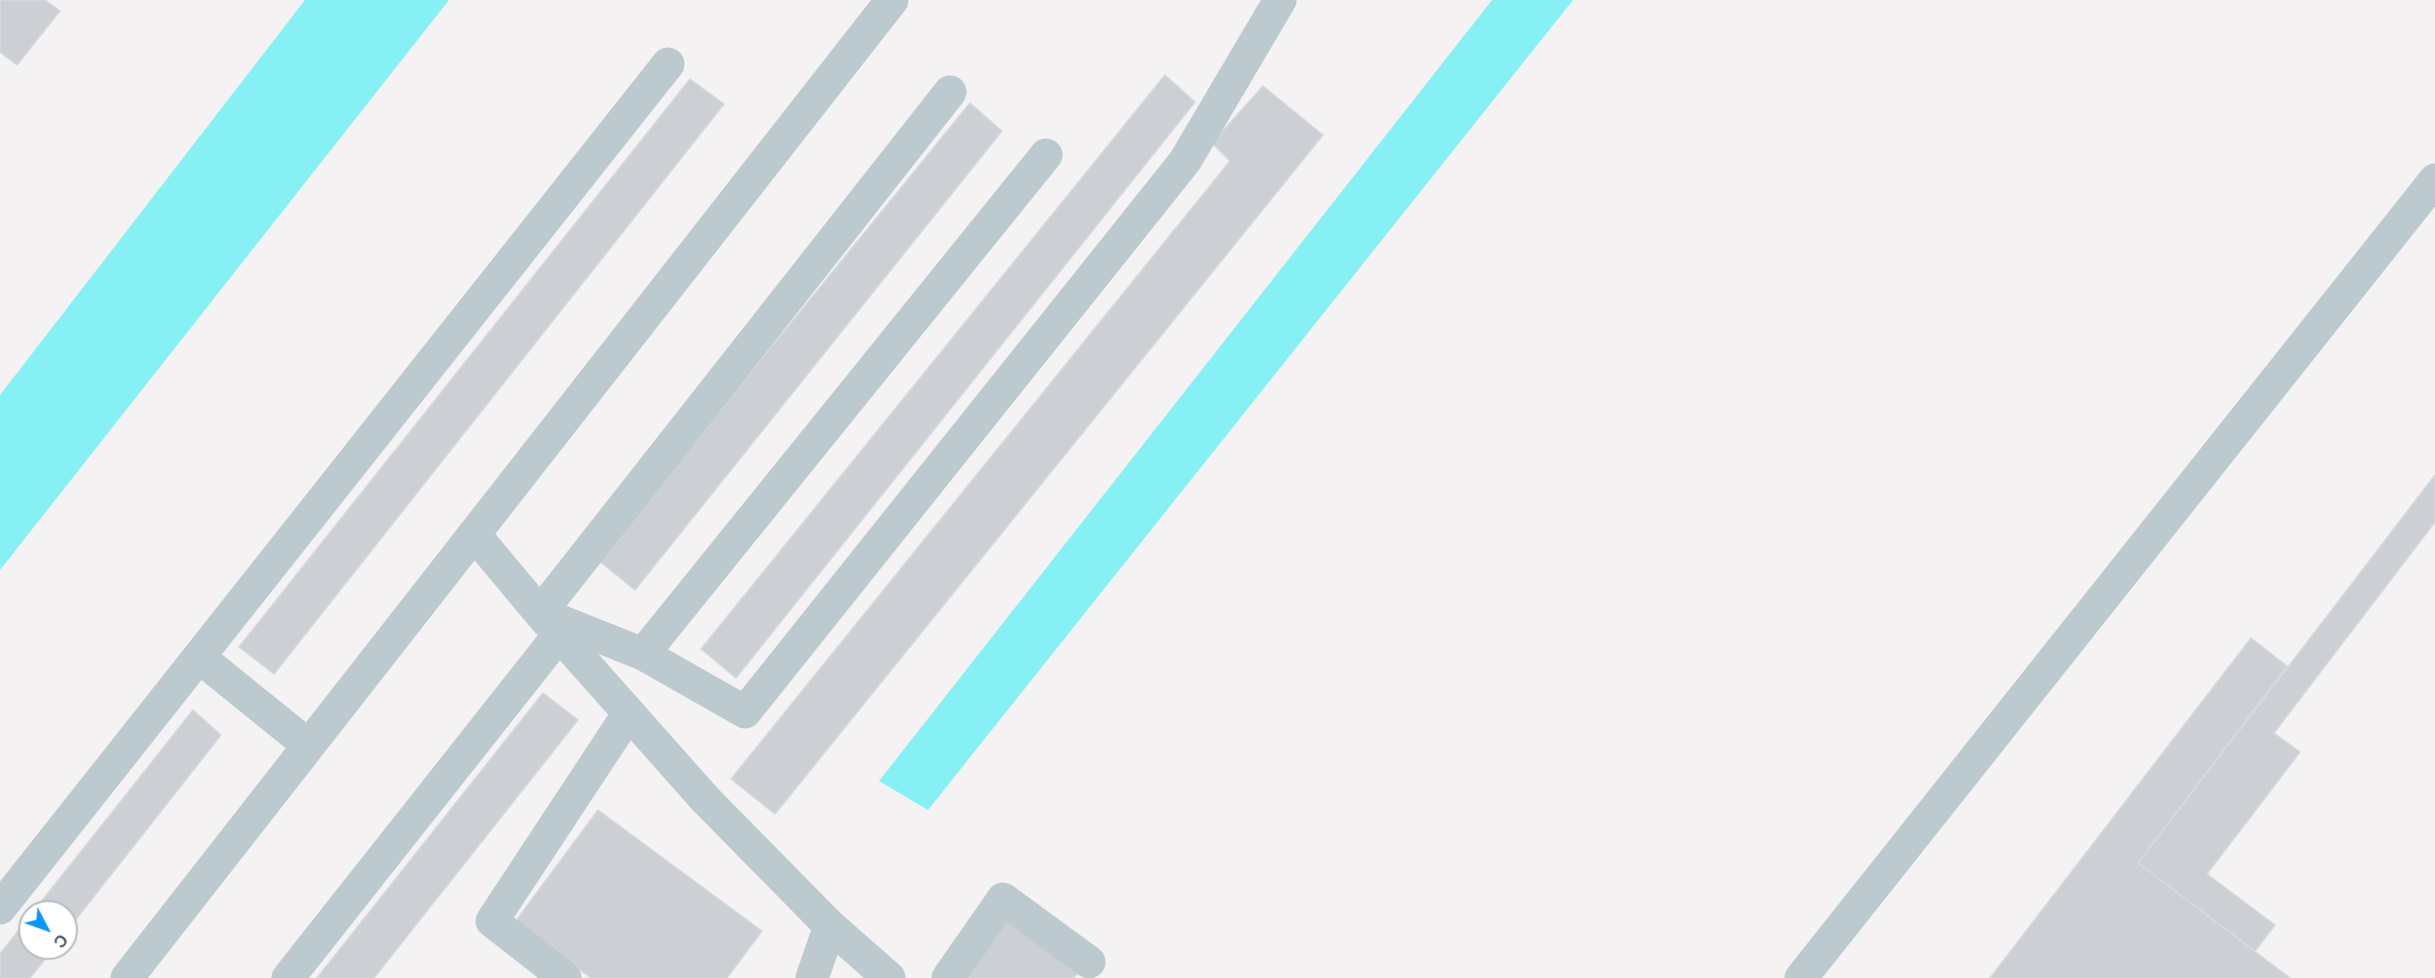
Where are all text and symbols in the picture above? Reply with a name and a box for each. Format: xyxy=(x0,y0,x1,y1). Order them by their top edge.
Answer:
north arrow xyxy=(18,900,78,960)
text: С xyxy=(49,930,72,952)

